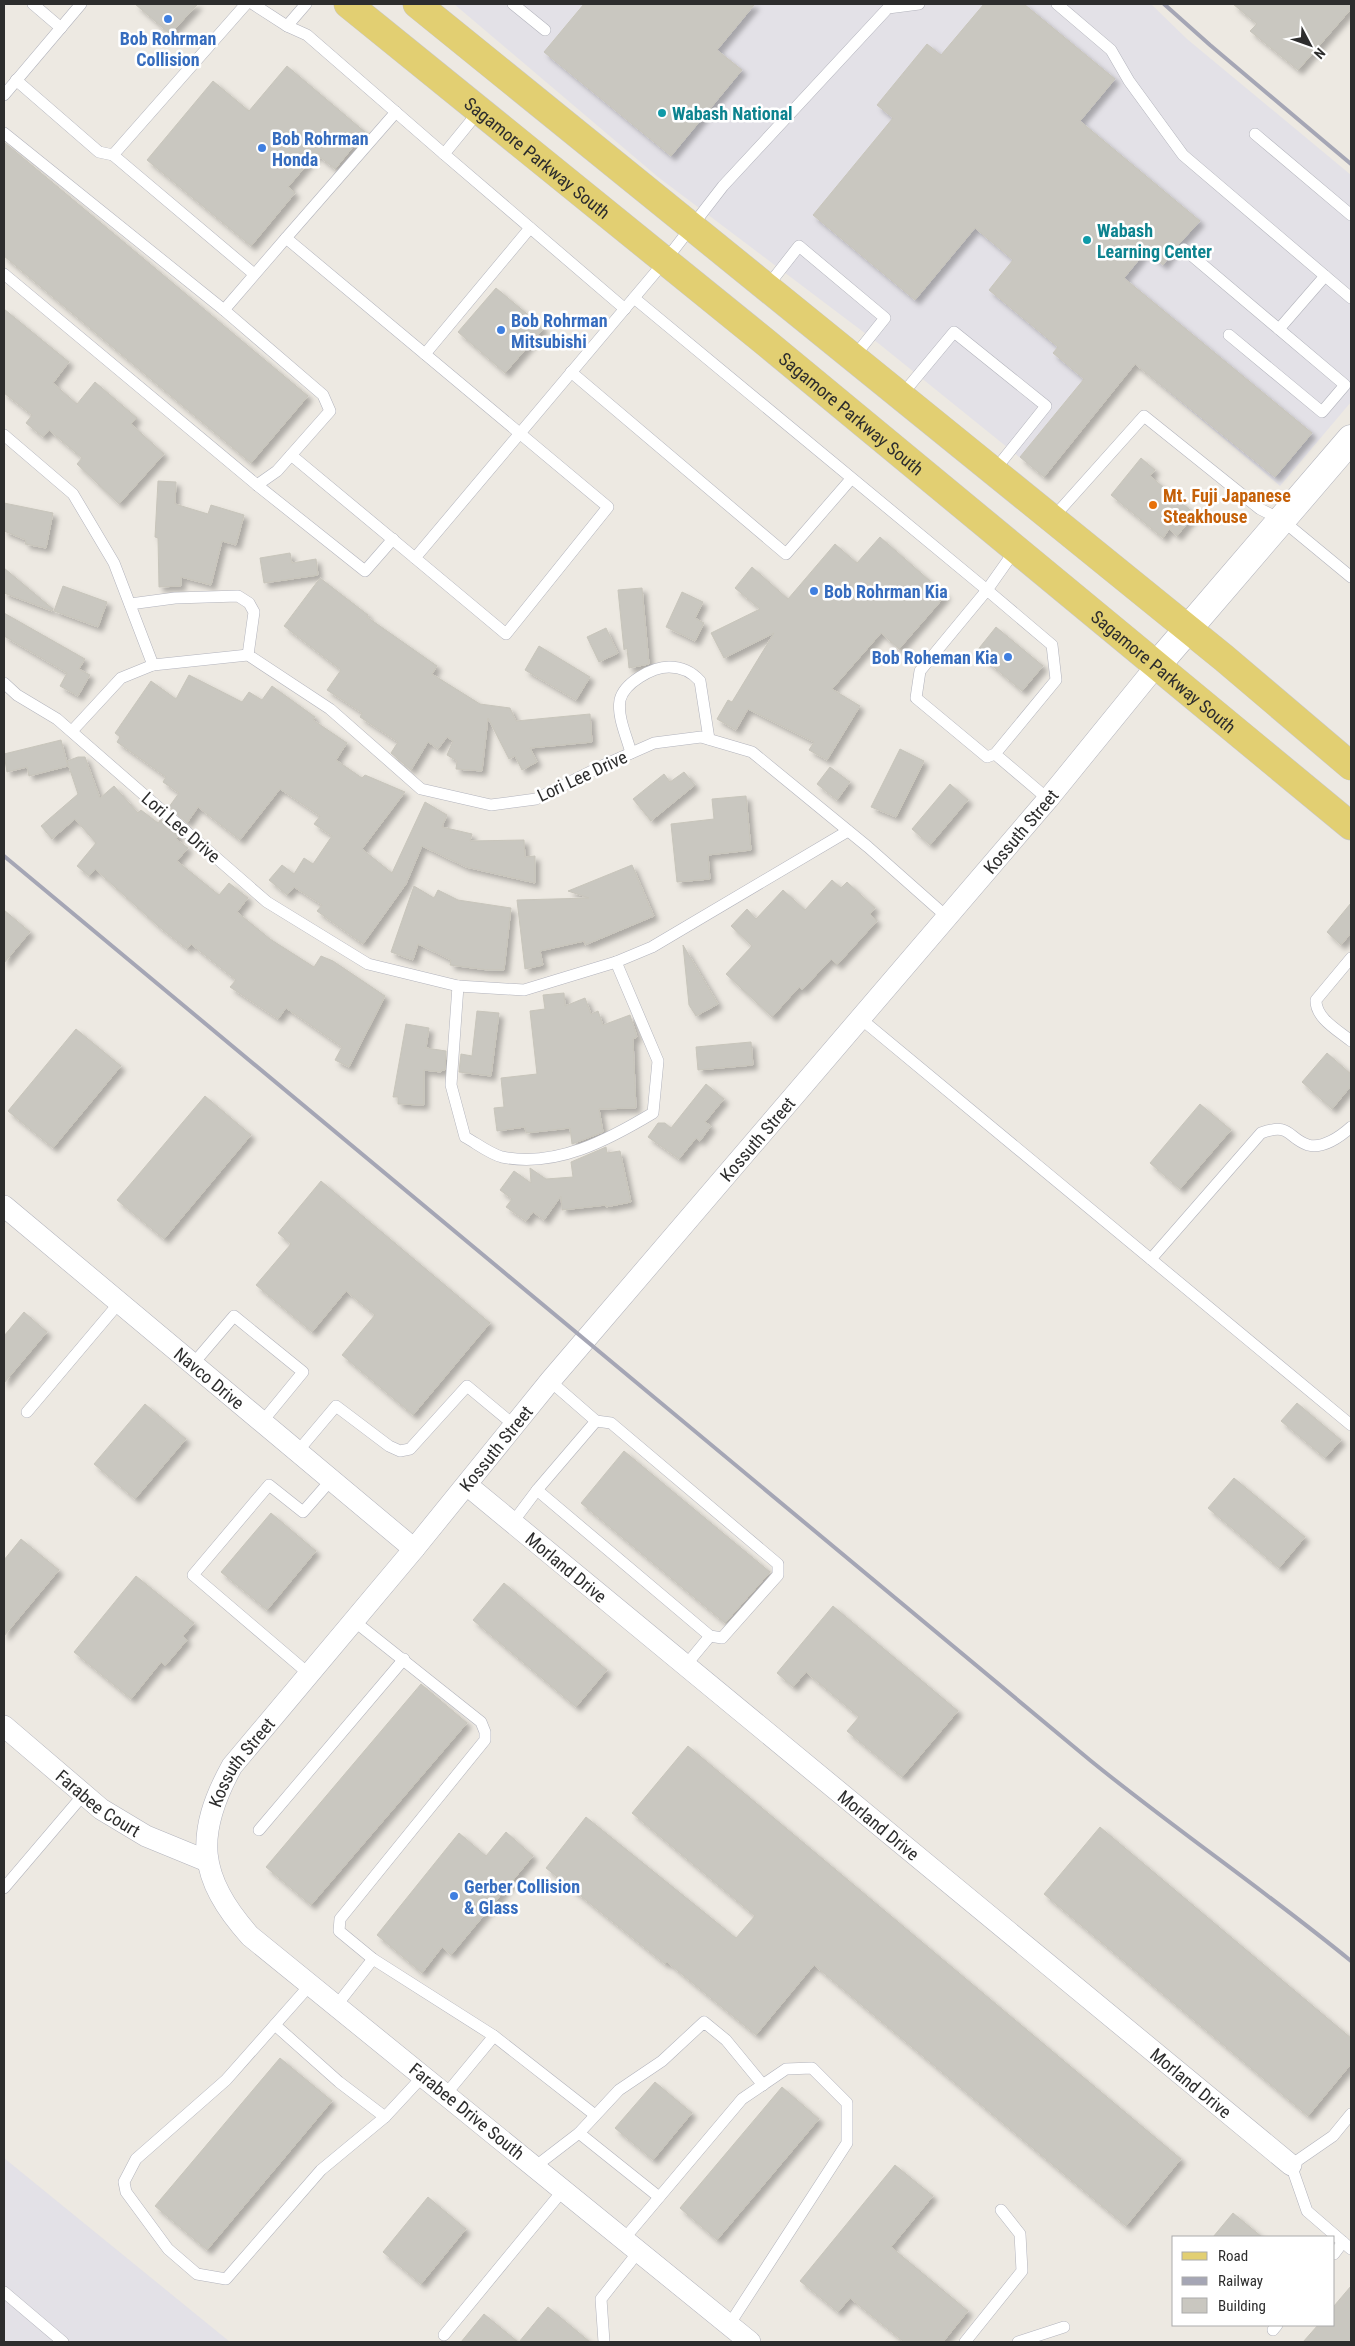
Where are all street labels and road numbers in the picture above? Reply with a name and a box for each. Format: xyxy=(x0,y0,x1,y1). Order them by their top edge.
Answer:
street label: Sagamore Parkway South xyxy=(461,92,615,223)
street label: Sagamore Parkway South xyxy=(775,348,928,479)
street label: Sagamore Parkway South xyxy=(1087,606,1240,737)
street label: Lori Lee Drive xyxy=(534,746,630,806)
street label: Kossuth Street xyxy=(979,785,1062,878)
street label: Lori Lee Drive xyxy=(138,787,224,867)
street label: Kossuth Street xyxy=(715,1093,799,1185)
street label: Navco Drive xyxy=(170,1343,249,1413)
street label: Kossuth Street xyxy=(455,1401,537,1495)
street label: Morland Drive xyxy=(522,1528,611,1607)
street label: Kossuth Street xyxy=(204,1713,279,1810)
street label: Farabee Court xyxy=(52,1765,144,1841)
street label: Morland Drive xyxy=(834,1785,924,1864)
street label: Morland Drive xyxy=(1147,2043,1236,2122)
street label: Farabee Drive South xyxy=(405,2058,529,2164)

